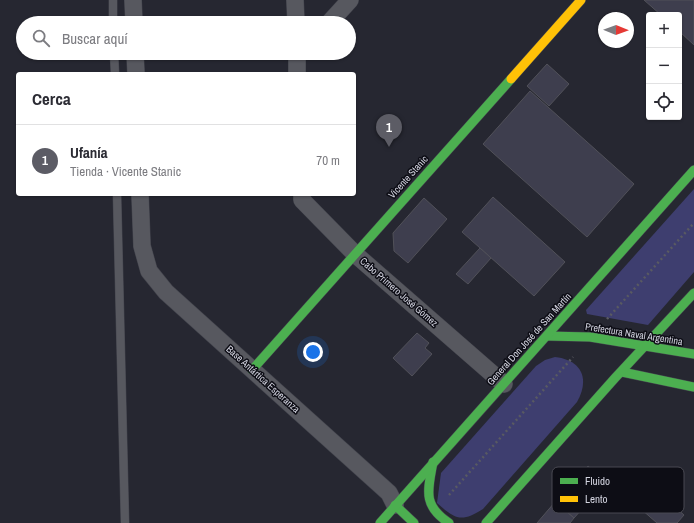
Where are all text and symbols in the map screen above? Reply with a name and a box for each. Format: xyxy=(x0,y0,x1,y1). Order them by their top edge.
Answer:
north arrow xyxy=(598,12,634,48)
map controls xyxy=(646,12,682,120)
button: + xyxy=(646,12,682,48)
search box xyxy=(16,16,356,60)
icon: search xyxy=(30,27,52,49)
text: Buscar aquí xyxy=(62,28,128,49)
button: − xyxy=(646,48,682,84)
button: locate xyxy=(646,84,682,120)
text: Cerca xyxy=(32,87,71,110)
pin: 1 xyxy=(376,114,402,147)
text: Ufanía xyxy=(70,142,108,163)
text: 1 xyxy=(42,152,48,169)
text: 70 m xyxy=(316,152,340,169)
street label: Vicente Stanic xyxy=(385,153,431,201)
text: Tienda · Vicente Stanic xyxy=(70,163,181,180)
street label: Cabo Primero José Gómez xyxy=(357,255,441,329)
street label: General Don José de San Martín xyxy=(484,290,574,388)
street label: Prefectura Naval Argentina xyxy=(584,320,684,348)
street label: Base Antártica Esperanza xyxy=(223,342,303,416)
your location xyxy=(303,342,323,362)
legend xyxy=(552,467,684,513)
text: Fluido xyxy=(585,474,610,488)
text: Lento xyxy=(585,492,608,506)

